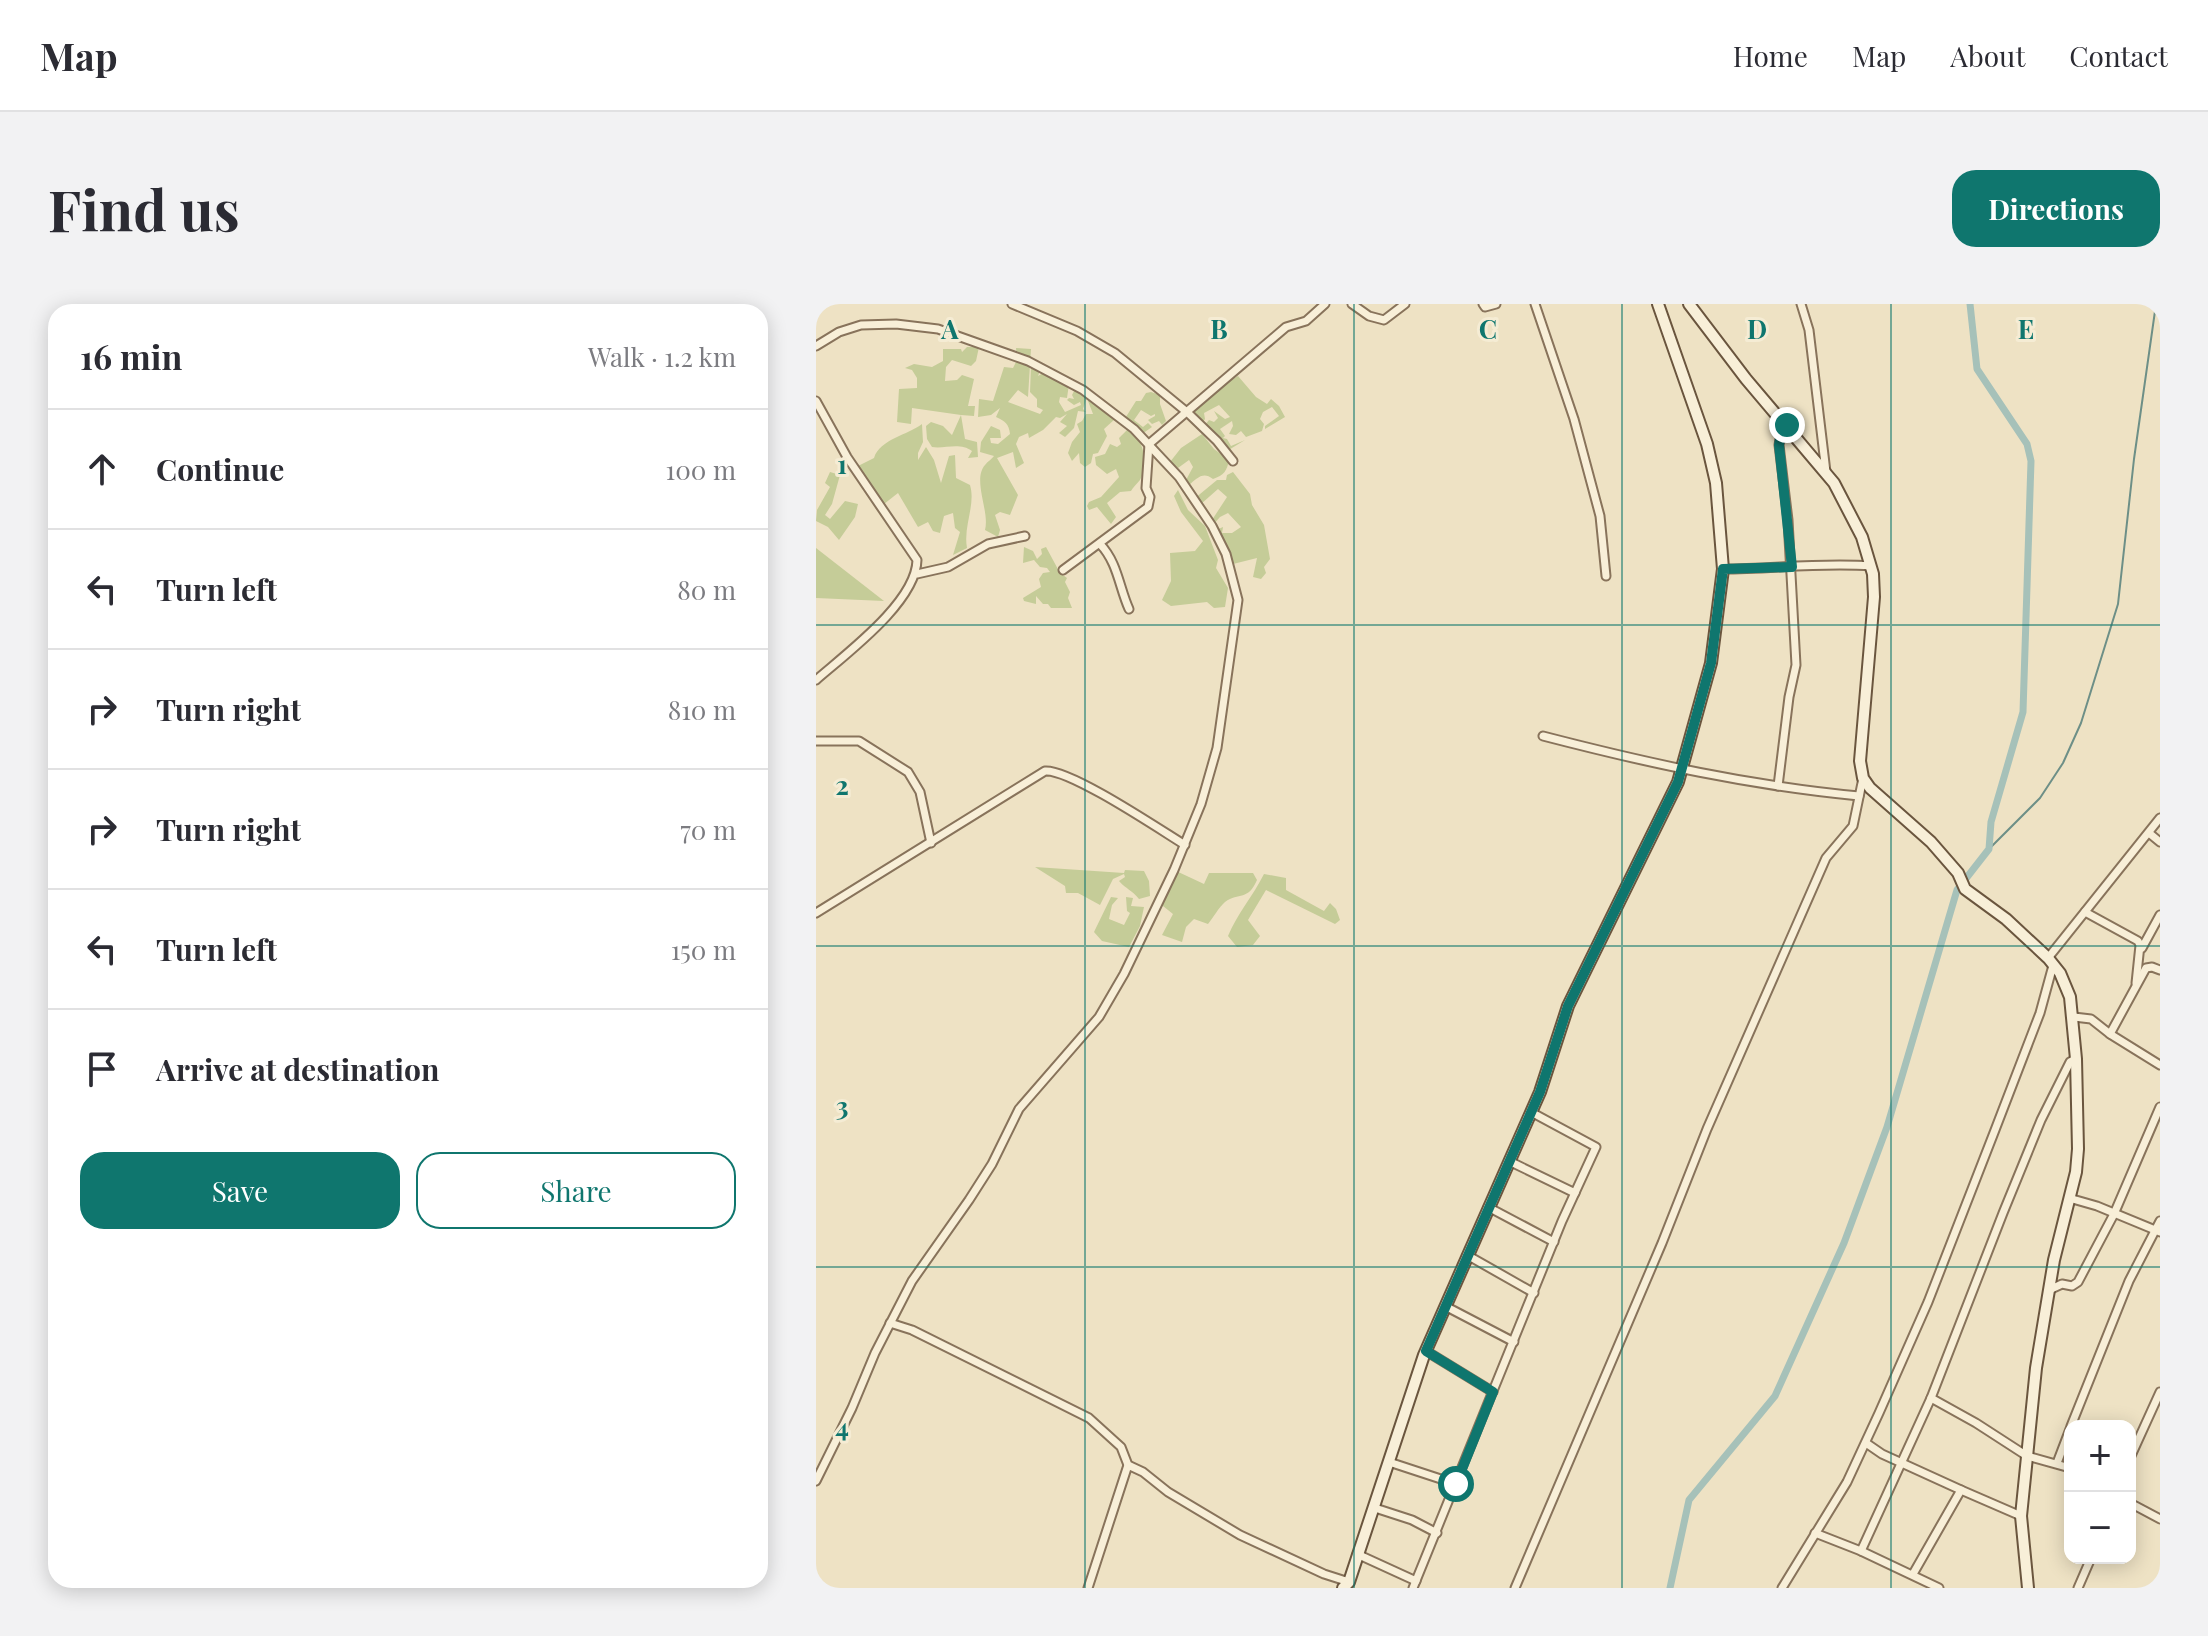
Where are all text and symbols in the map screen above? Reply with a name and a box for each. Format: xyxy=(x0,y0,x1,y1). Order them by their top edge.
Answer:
text: Map xyxy=(40,30,117,81)
text: Home xyxy=(1733,37,1808,74)
text: Map xyxy=(1852,37,1906,74)
text: About xyxy=(1950,37,2025,74)
text: Contact xyxy=(2069,37,2168,74)
button: Directions xyxy=(1952,170,2160,247)
text: Find us xyxy=(48,171,240,246)
text: A xyxy=(940,311,959,346)
text: B xyxy=(1210,311,1228,346)
text: C xyxy=(1479,311,1497,346)
text: D xyxy=(1747,311,1767,346)
text: E xyxy=(2018,311,2034,346)
text: 16 min xyxy=(80,333,182,379)
text: Walk · 1.2 km xyxy=(588,339,736,374)
route end xyxy=(1769,407,1805,443)
text: 1 xyxy=(837,446,847,481)
icon: ahead xyxy=(80,447,124,491)
text: Continue xyxy=(156,449,284,489)
text: 100 m xyxy=(666,452,736,487)
icon: left xyxy=(80,567,124,611)
text: Turn left xyxy=(156,569,277,609)
text: 80 m xyxy=(677,572,736,607)
icon: right xyxy=(80,687,124,731)
text: Turn right xyxy=(156,689,301,729)
text: 810 m xyxy=(668,692,736,727)
text: 2 xyxy=(835,767,849,802)
icon: right xyxy=(80,807,124,851)
text: Turn right xyxy=(156,809,301,849)
text: 70 m xyxy=(680,812,736,847)
icon: left xyxy=(80,927,124,971)
text: Turn left xyxy=(156,929,277,969)
text: 150 m xyxy=(671,932,736,967)
icon: arrive xyxy=(80,1047,124,1091)
text: Arrive at destination xyxy=(156,1049,439,1089)
text: 3 xyxy=(836,1088,848,1123)
button: Save xyxy=(80,1152,400,1229)
button: Share xyxy=(416,1152,736,1229)
text: 4 xyxy=(835,1409,849,1444)
map controls xyxy=(2064,1420,2136,1564)
button: + xyxy=(2064,1420,2136,1492)
route start xyxy=(1438,1466,1474,1502)
button: − xyxy=(2064,1492,2136,1564)

